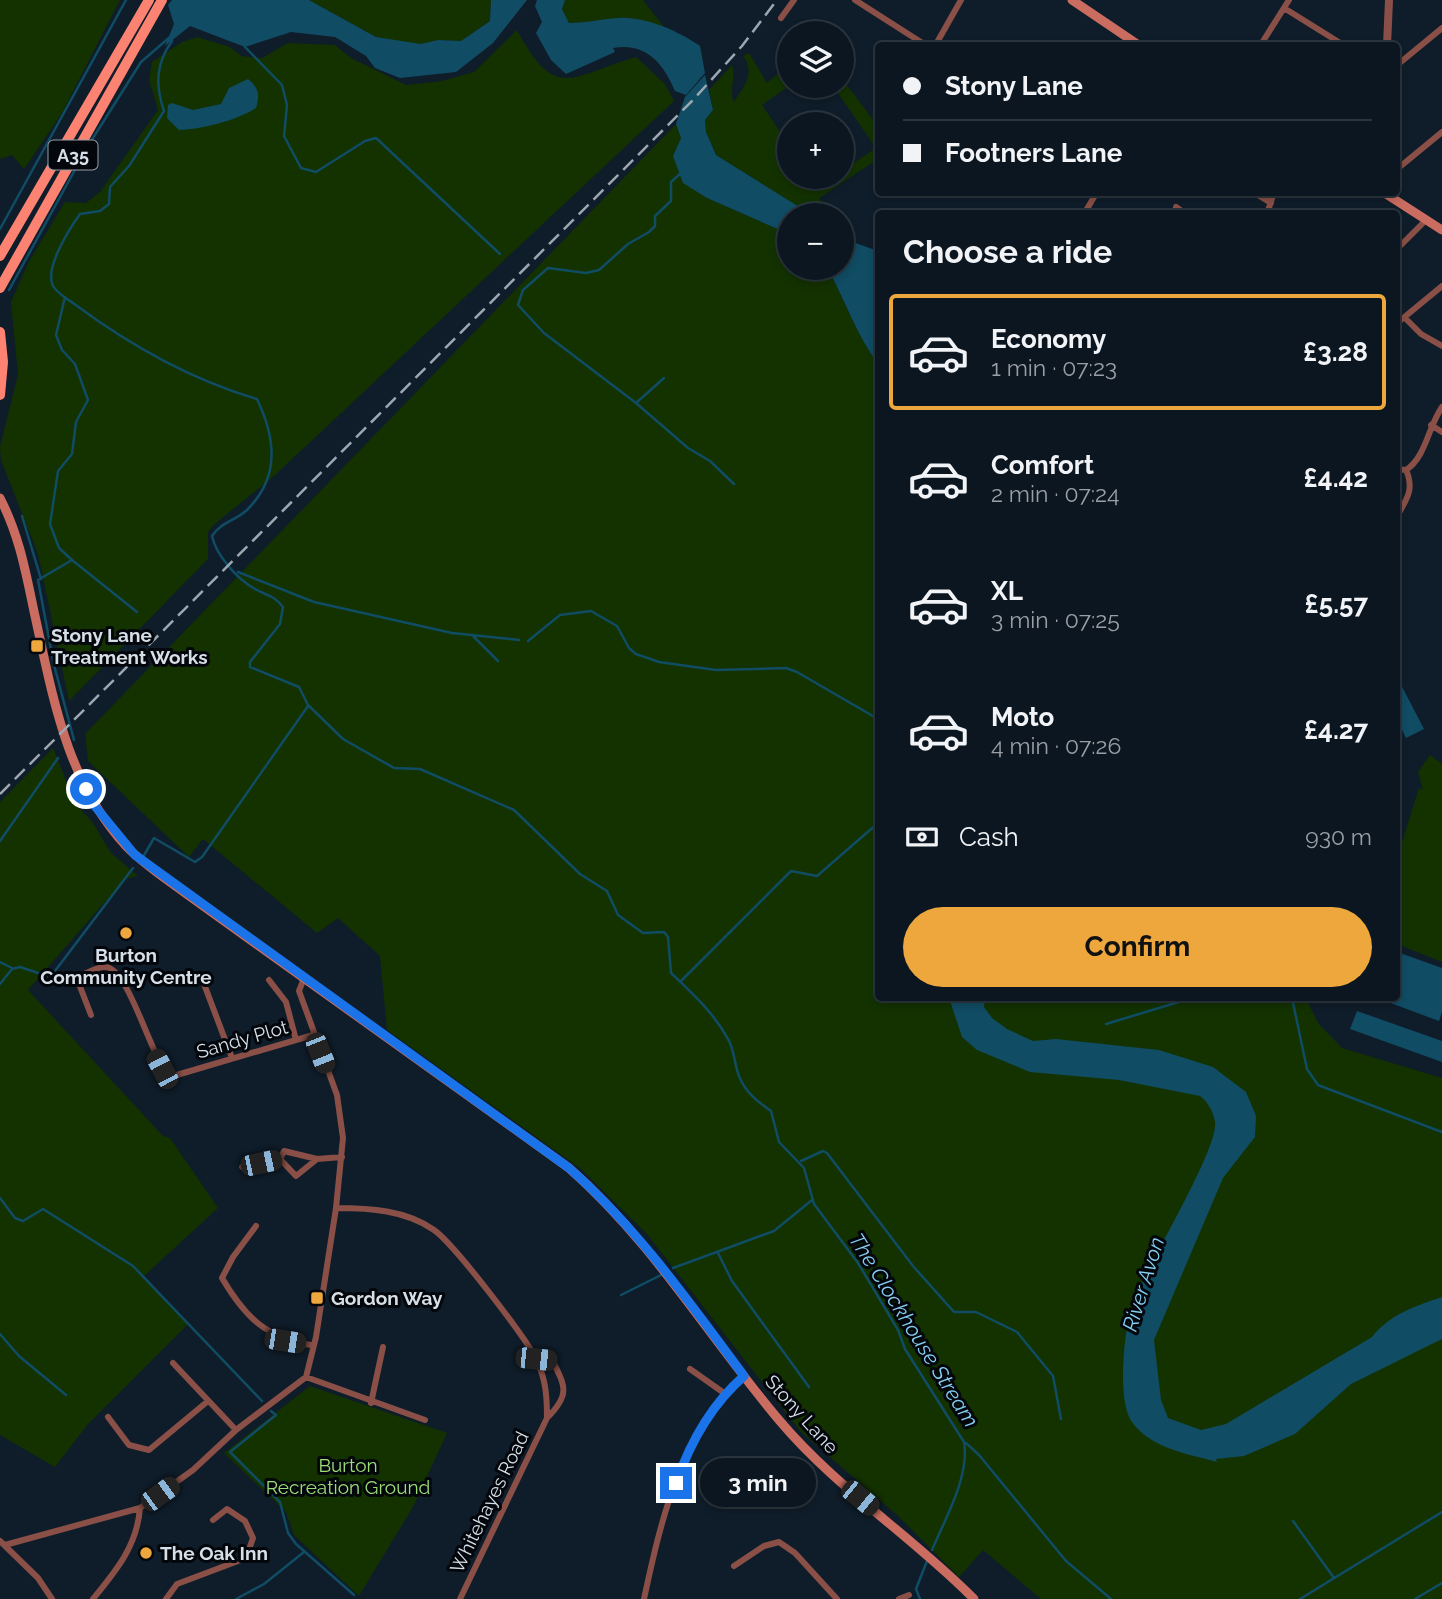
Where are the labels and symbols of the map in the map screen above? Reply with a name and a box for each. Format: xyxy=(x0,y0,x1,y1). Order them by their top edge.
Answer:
road number: A35 xyxy=(48,140,98,170)
place label: Stony Lane Treatment Works xyxy=(51,624,208,668)
marker: Stony Lane Treatment Works xyxy=(29,638,45,654)
route start xyxy=(70,773,102,805)
marker: Burton Community Centre xyxy=(118,925,134,941)
place label: Burton Community Centre xyxy=(40,944,212,988)
street label: Sandy Plot xyxy=(194,1015,291,1063)
car xyxy=(303,1030,338,1076)
car xyxy=(143,1046,182,1092)
car xyxy=(239,1148,284,1178)
water label: The Clockhouse Stream xyxy=(844,1228,984,1432)
water label: River Avon xyxy=(1117,1234,1169,1334)
place label: Gordon Way xyxy=(331,1287,443,1309)
marker: Gordon Way xyxy=(309,1290,325,1306)
car xyxy=(263,1327,308,1355)
car xyxy=(515,1346,558,1372)
street label: Stony Lane xyxy=(761,1370,843,1458)
street label: Whitehayes Road xyxy=(445,1428,533,1576)
park label: Burton Recreation Ground xyxy=(266,1454,430,1498)
callout: 3 min xyxy=(700,1458,816,1508)
route end xyxy=(660,1467,692,1499)
car xyxy=(137,1473,184,1515)
car xyxy=(838,1477,883,1519)
place label: The Oak Inn xyxy=(160,1542,268,1564)
marker: The Oak Inn xyxy=(138,1545,154,1561)

